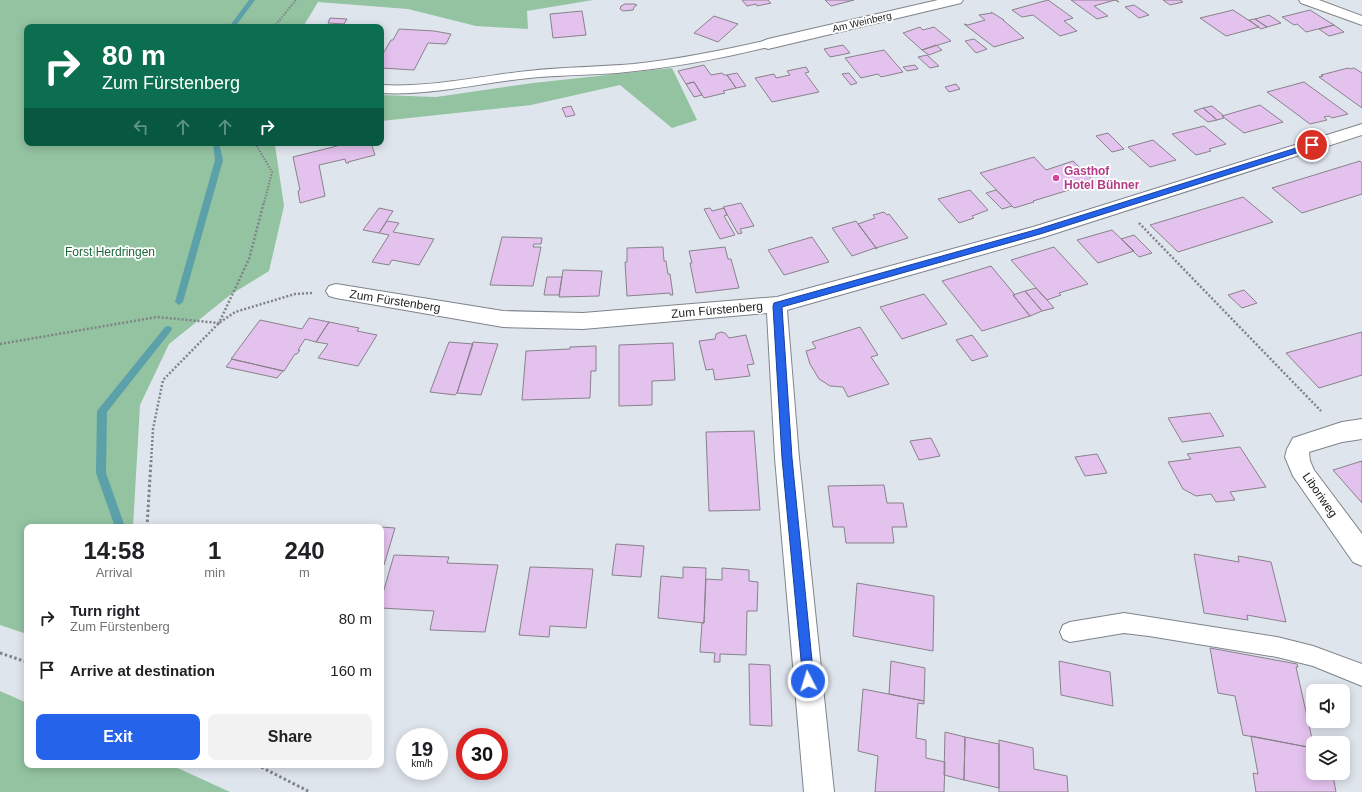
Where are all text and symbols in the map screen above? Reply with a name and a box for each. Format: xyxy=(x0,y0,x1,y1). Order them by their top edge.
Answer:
street label: Am Weinberg xyxy=(831,10,893,34)
icon: right xyxy=(36,40,88,92)
text: 80 m xyxy=(102,40,166,71)
text: Zum Fürstenberg xyxy=(102,73,240,93)
icon: left xyxy=(130,116,152,138)
icon: ahead xyxy=(172,116,194,138)
icon: ahead xyxy=(214,116,236,138)
icon: right xyxy=(256,116,278,138)
pin xyxy=(1295,128,1329,162)
icon: arrive xyxy=(1301,134,1323,156)
place label: Gasthof Hotel Bühner xyxy=(1064,164,1140,192)
marker: Gasthof Hotel Bühner xyxy=(1051,173,1061,183)
park label: Forst Herdringen xyxy=(65,245,155,259)
street label: Zum Fürstenberg xyxy=(348,287,442,315)
street label: Zum Fürstenberg xyxy=(671,299,763,321)
street label: Liboriweg xyxy=(1300,470,1340,520)
text: 14:58 xyxy=(83,537,145,564)
text: 1 xyxy=(208,537,221,564)
text: 240 xyxy=(285,537,325,564)
text: Arrival xyxy=(96,565,133,580)
text: min xyxy=(204,565,225,580)
text: m xyxy=(299,565,310,580)
text: Turn right xyxy=(70,602,140,619)
icon: right xyxy=(36,607,58,629)
text: 80 m xyxy=(339,610,372,627)
text: Zum Fürstenberg xyxy=(70,619,170,634)
icon: arrive xyxy=(36,659,58,681)
position arrow xyxy=(787,660,829,702)
text: Arrive at destination xyxy=(70,662,215,679)
text: 160 m xyxy=(330,662,372,679)
map controls xyxy=(1306,684,1350,780)
button: sound xyxy=(1306,684,1350,728)
button: Exit xyxy=(36,714,200,760)
button: Share xyxy=(208,714,372,760)
speed limit sign: 30 xyxy=(456,728,508,780)
button: layers xyxy=(1306,736,1350,780)
text: 19 xyxy=(411,738,433,760)
text: km/h xyxy=(411,758,433,769)

